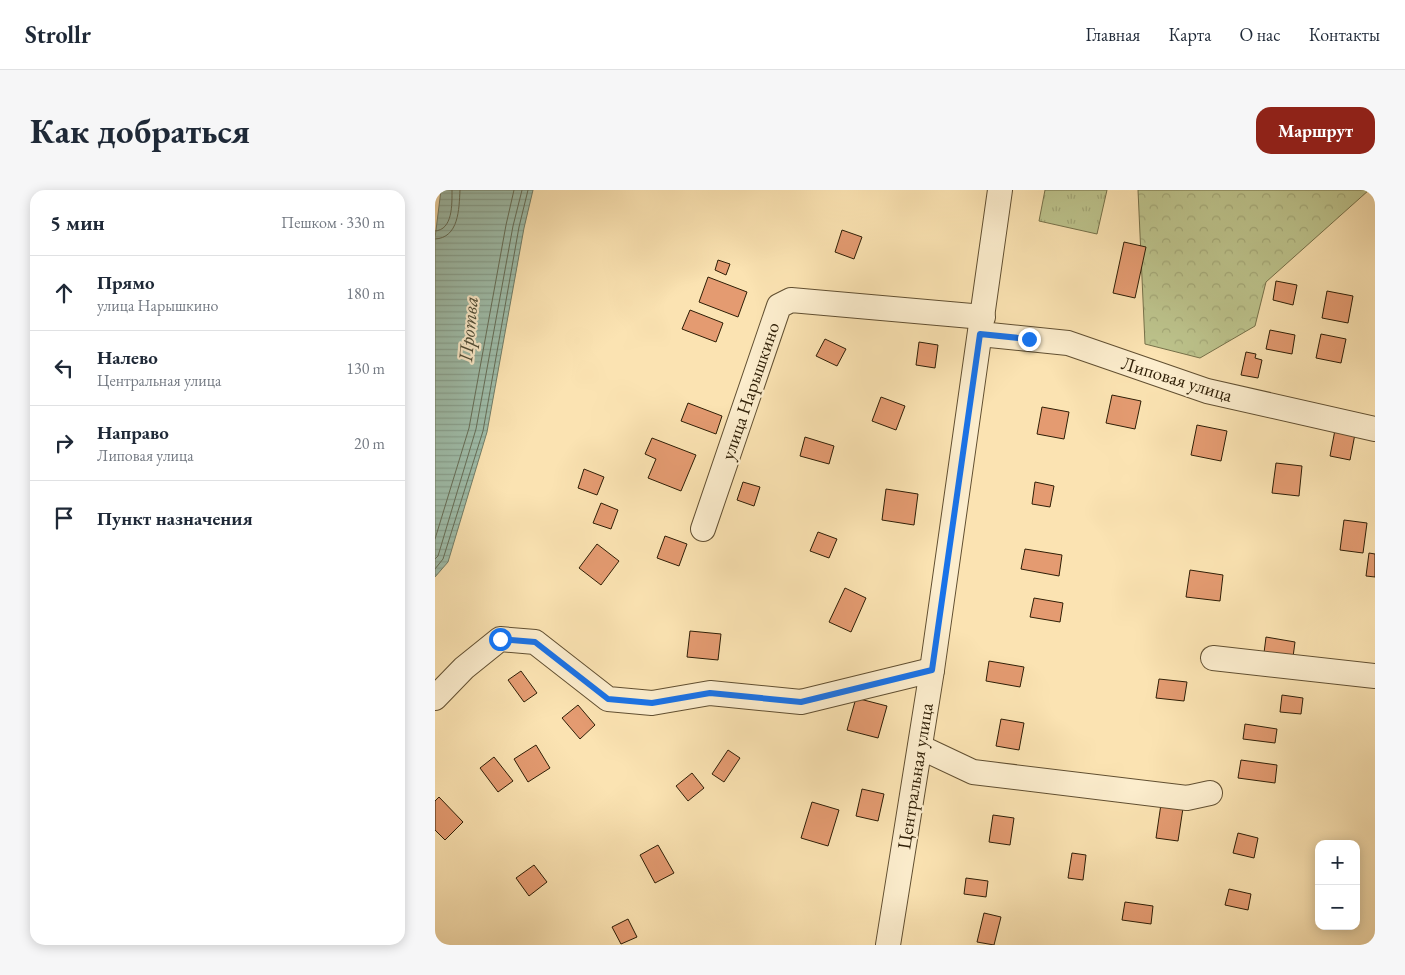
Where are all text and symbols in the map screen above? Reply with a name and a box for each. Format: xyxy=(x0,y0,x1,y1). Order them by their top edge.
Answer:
text: Strollr xyxy=(25,19,91,50)
text: Главная xyxy=(1086,23,1140,46)
text: Карта xyxy=(1168,23,1211,46)
text: О нас xyxy=(1239,23,1281,46)
text: Контакты xyxy=(1309,23,1380,46)
button: Маршрут xyxy=(1256,107,1375,154)
text: Как добраться xyxy=(30,108,250,153)
text: 5 мин xyxy=(50,209,105,236)
text: Пешком · 330 m xyxy=(281,212,385,233)
text: Прямо xyxy=(97,270,155,295)
icon: ahead xyxy=(50,279,78,307)
text: 180 m xyxy=(346,283,385,304)
text: улица Нарышкино xyxy=(97,295,218,316)
water label: Протва xyxy=(452,295,484,364)
street label: улица Нарышкино xyxy=(715,319,785,463)
route end xyxy=(1018,328,1041,351)
text: Налево xyxy=(97,345,158,370)
street label: Липовая улица xyxy=(1118,350,1236,408)
icon: left xyxy=(50,354,78,382)
text: 130 m xyxy=(346,358,385,379)
text: Центральная улица xyxy=(97,370,221,391)
text: Направо xyxy=(97,420,169,445)
icon: right xyxy=(50,429,78,457)
text: 20 m xyxy=(354,433,385,454)
text: Липовая улица xyxy=(97,445,194,466)
icon: arrive xyxy=(50,504,78,532)
text: Пункт назначения xyxy=(97,506,253,531)
route start xyxy=(489,628,512,651)
street label: Центральная улица xyxy=(891,701,939,851)
map controls xyxy=(1315,840,1360,930)
button: + xyxy=(1315,840,1360,885)
button: − xyxy=(1315,885,1360,930)

